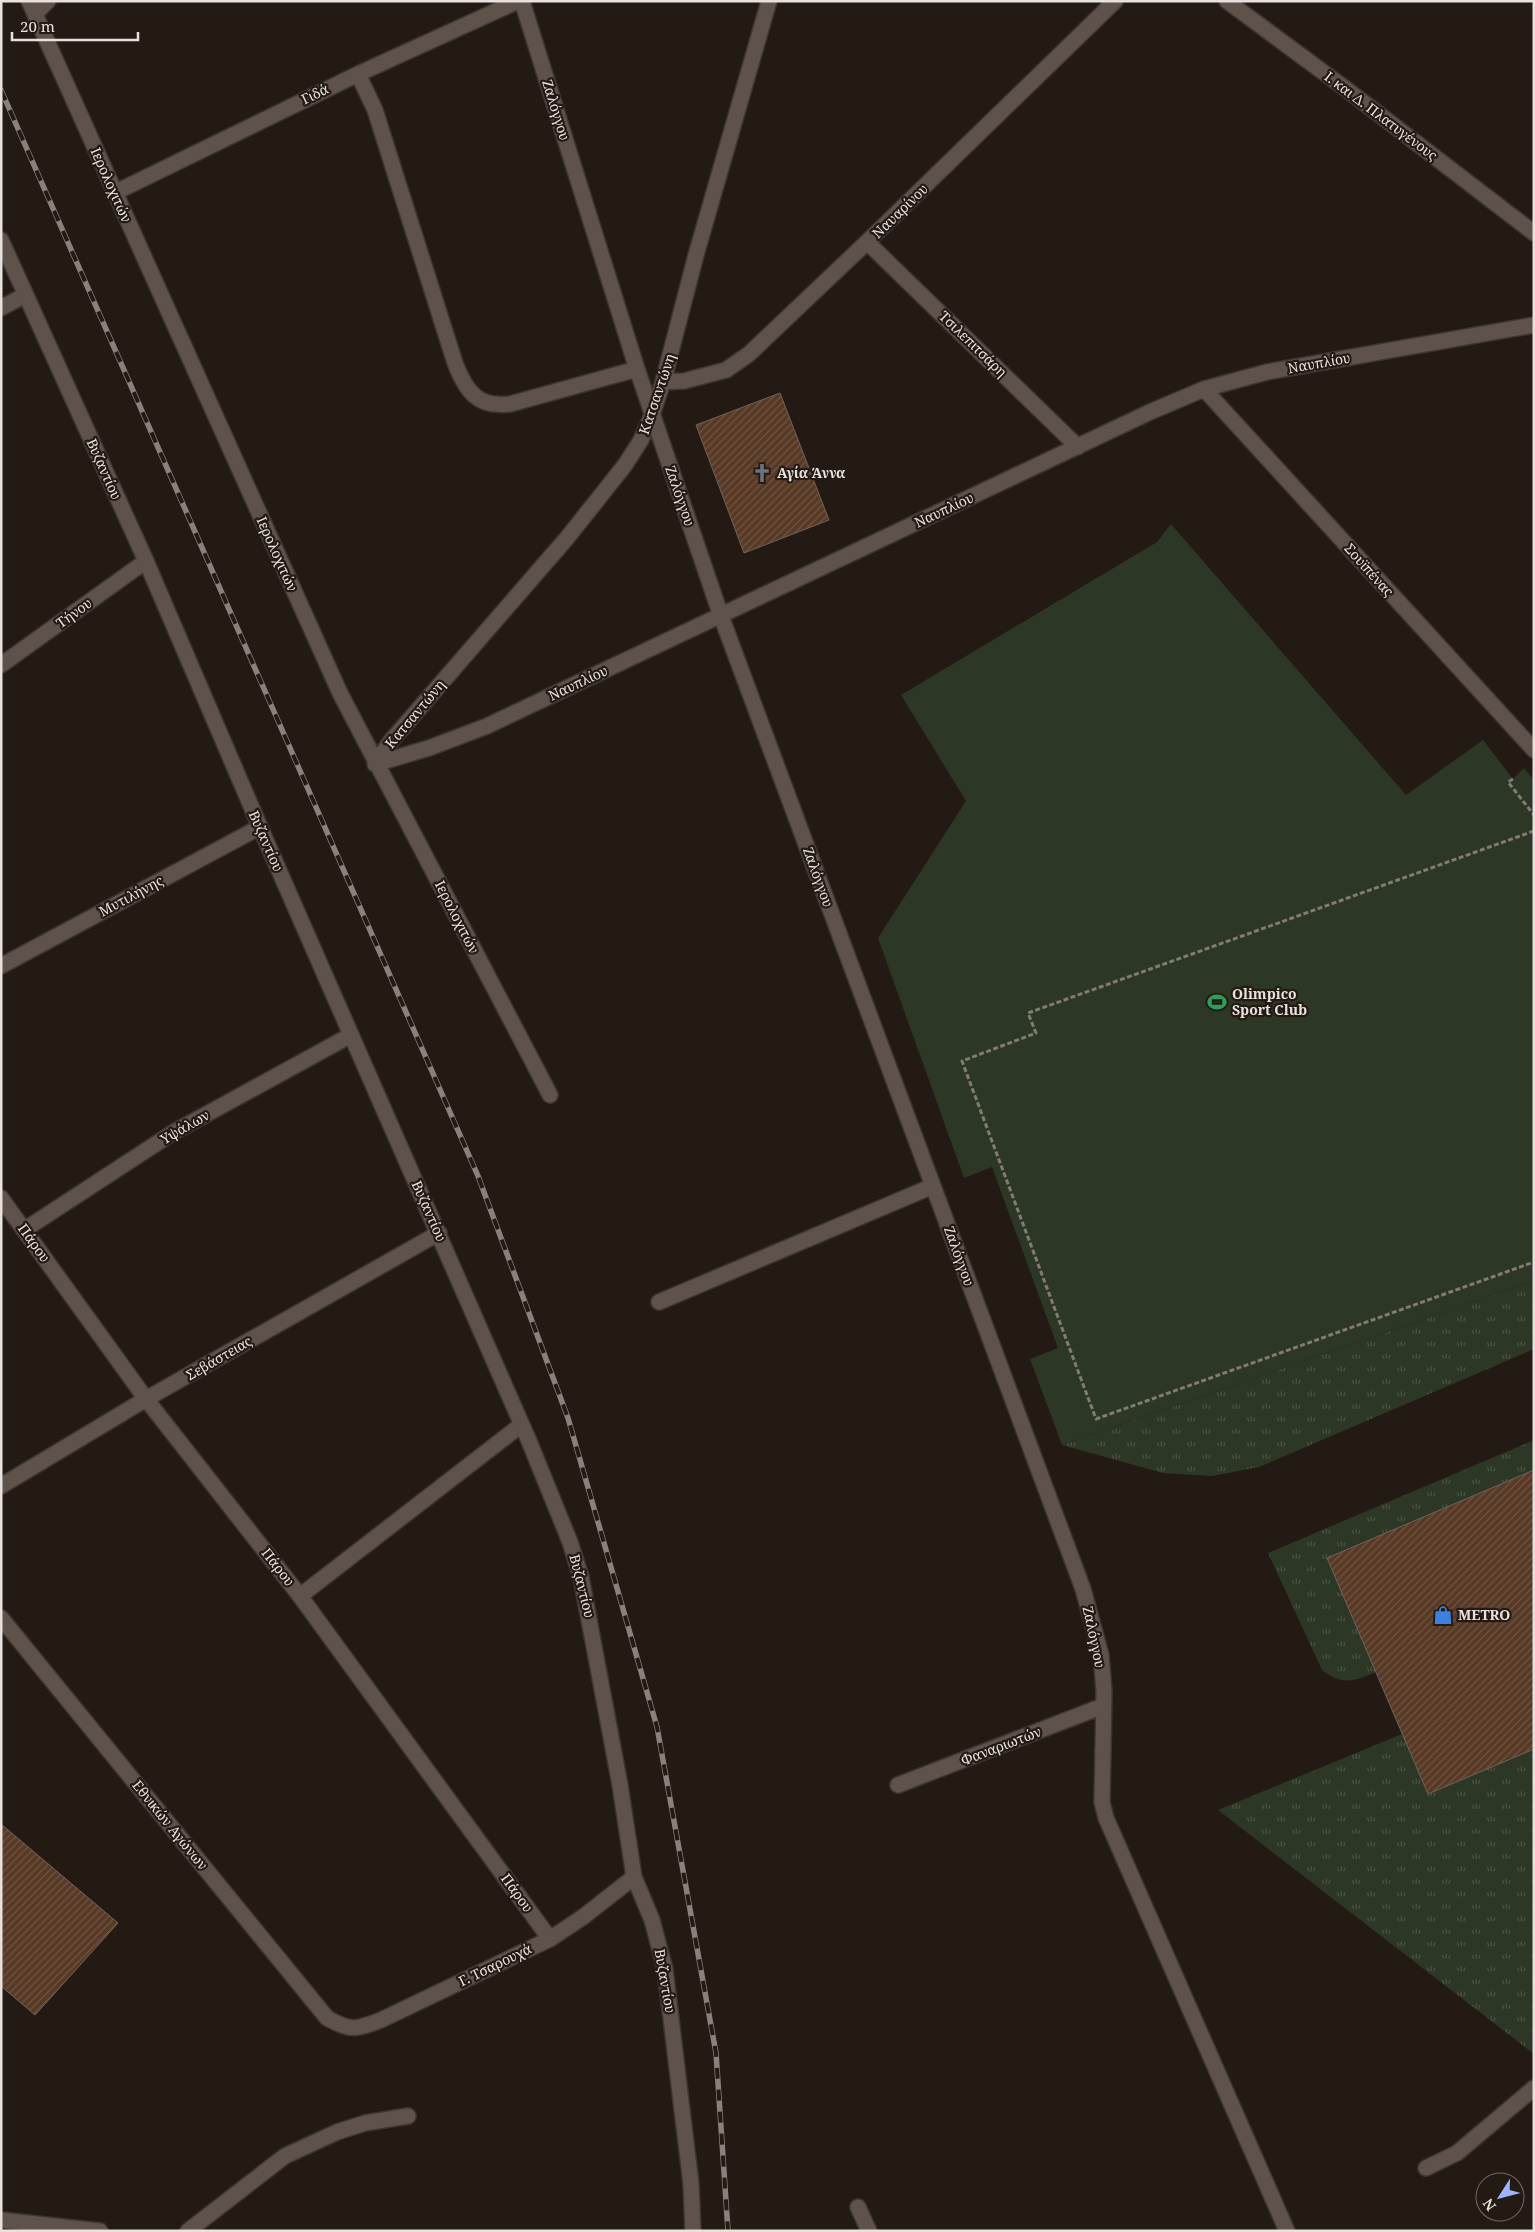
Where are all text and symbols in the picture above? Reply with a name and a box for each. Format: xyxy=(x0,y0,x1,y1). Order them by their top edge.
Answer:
scale bar xyxy=(12,10,139,42)
text: 20 m xyxy=(20,16,55,36)
street label: Ι. και Δ. Πλατυγένους xyxy=(1321,67,1442,165)
street label: Ζαλόγγου xyxy=(538,77,575,142)
street label: Γιδά xyxy=(298,79,332,108)
street label: Ιερολοχιτών xyxy=(87,144,136,225)
street label: Ναυαρίνου xyxy=(868,179,932,242)
street label: Τσιλεπιτσάρη xyxy=(935,306,1011,381)
street label: Ναυπλίου xyxy=(1286,348,1352,377)
street label: Κατσαντώνη xyxy=(634,351,679,437)
street label: Βυζαντίου xyxy=(83,435,126,502)
church icon: Αγία Άννα xyxy=(751,462,773,484)
street label: Ζαλόγγου xyxy=(661,463,700,528)
place label: Αγία Άννα xyxy=(777,463,846,482)
street label: Ναυπλίου xyxy=(911,488,977,532)
street label: Ιερολοχιτών xyxy=(253,513,302,594)
street label: Σουϊπένας xyxy=(1340,539,1398,600)
street label: Τήνου xyxy=(52,593,95,632)
street label: Ναυπλίου xyxy=(545,661,611,705)
street label: Κατσαντώνη xyxy=(380,675,449,752)
street label: Βυζαντίου xyxy=(245,807,288,874)
street label: Ζαλόγγου xyxy=(799,844,838,909)
street label: Μυτιλήνης xyxy=(95,871,166,920)
street label: Ιερολοχιτών xyxy=(431,877,484,957)
place label: Olimpico Sport Club xyxy=(1232,984,1307,1019)
sports icon: Olimpico Sport Club xyxy=(1206,991,1228,1013)
street label: Υψάλων xyxy=(156,1105,213,1149)
street label: Βυζαντίου xyxy=(408,1177,451,1244)
street label: Πάρου xyxy=(14,1220,55,1266)
street label: Ζαλόγγου xyxy=(940,1223,979,1288)
street label: Σεβάστειας xyxy=(182,1331,255,1384)
street label: Πάρου xyxy=(258,1544,299,1590)
street label: Βυζαντίου xyxy=(565,1552,600,1620)
street label: Ζαλόγγου xyxy=(1079,1604,1110,1669)
shop icon: METRO xyxy=(1432,1604,1454,1626)
place label: METRO xyxy=(1458,1605,1510,1624)
street label: Φαναριωτών xyxy=(958,1721,1044,1770)
street label: Εθνικών Αγώνων xyxy=(128,1776,212,1873)
street label: Πάρου xyxy=(497,1870,538,1916)
street label: Γ. Τσαρουχά xyxy=(455,1939,534,1990)
street label: Βυζαντίου xyxy=(651,1947,680,2014)
north arrow xyxy=(1475,2172,1525,2222)
text: N xyxy=(1478,2195,1500,2215)

